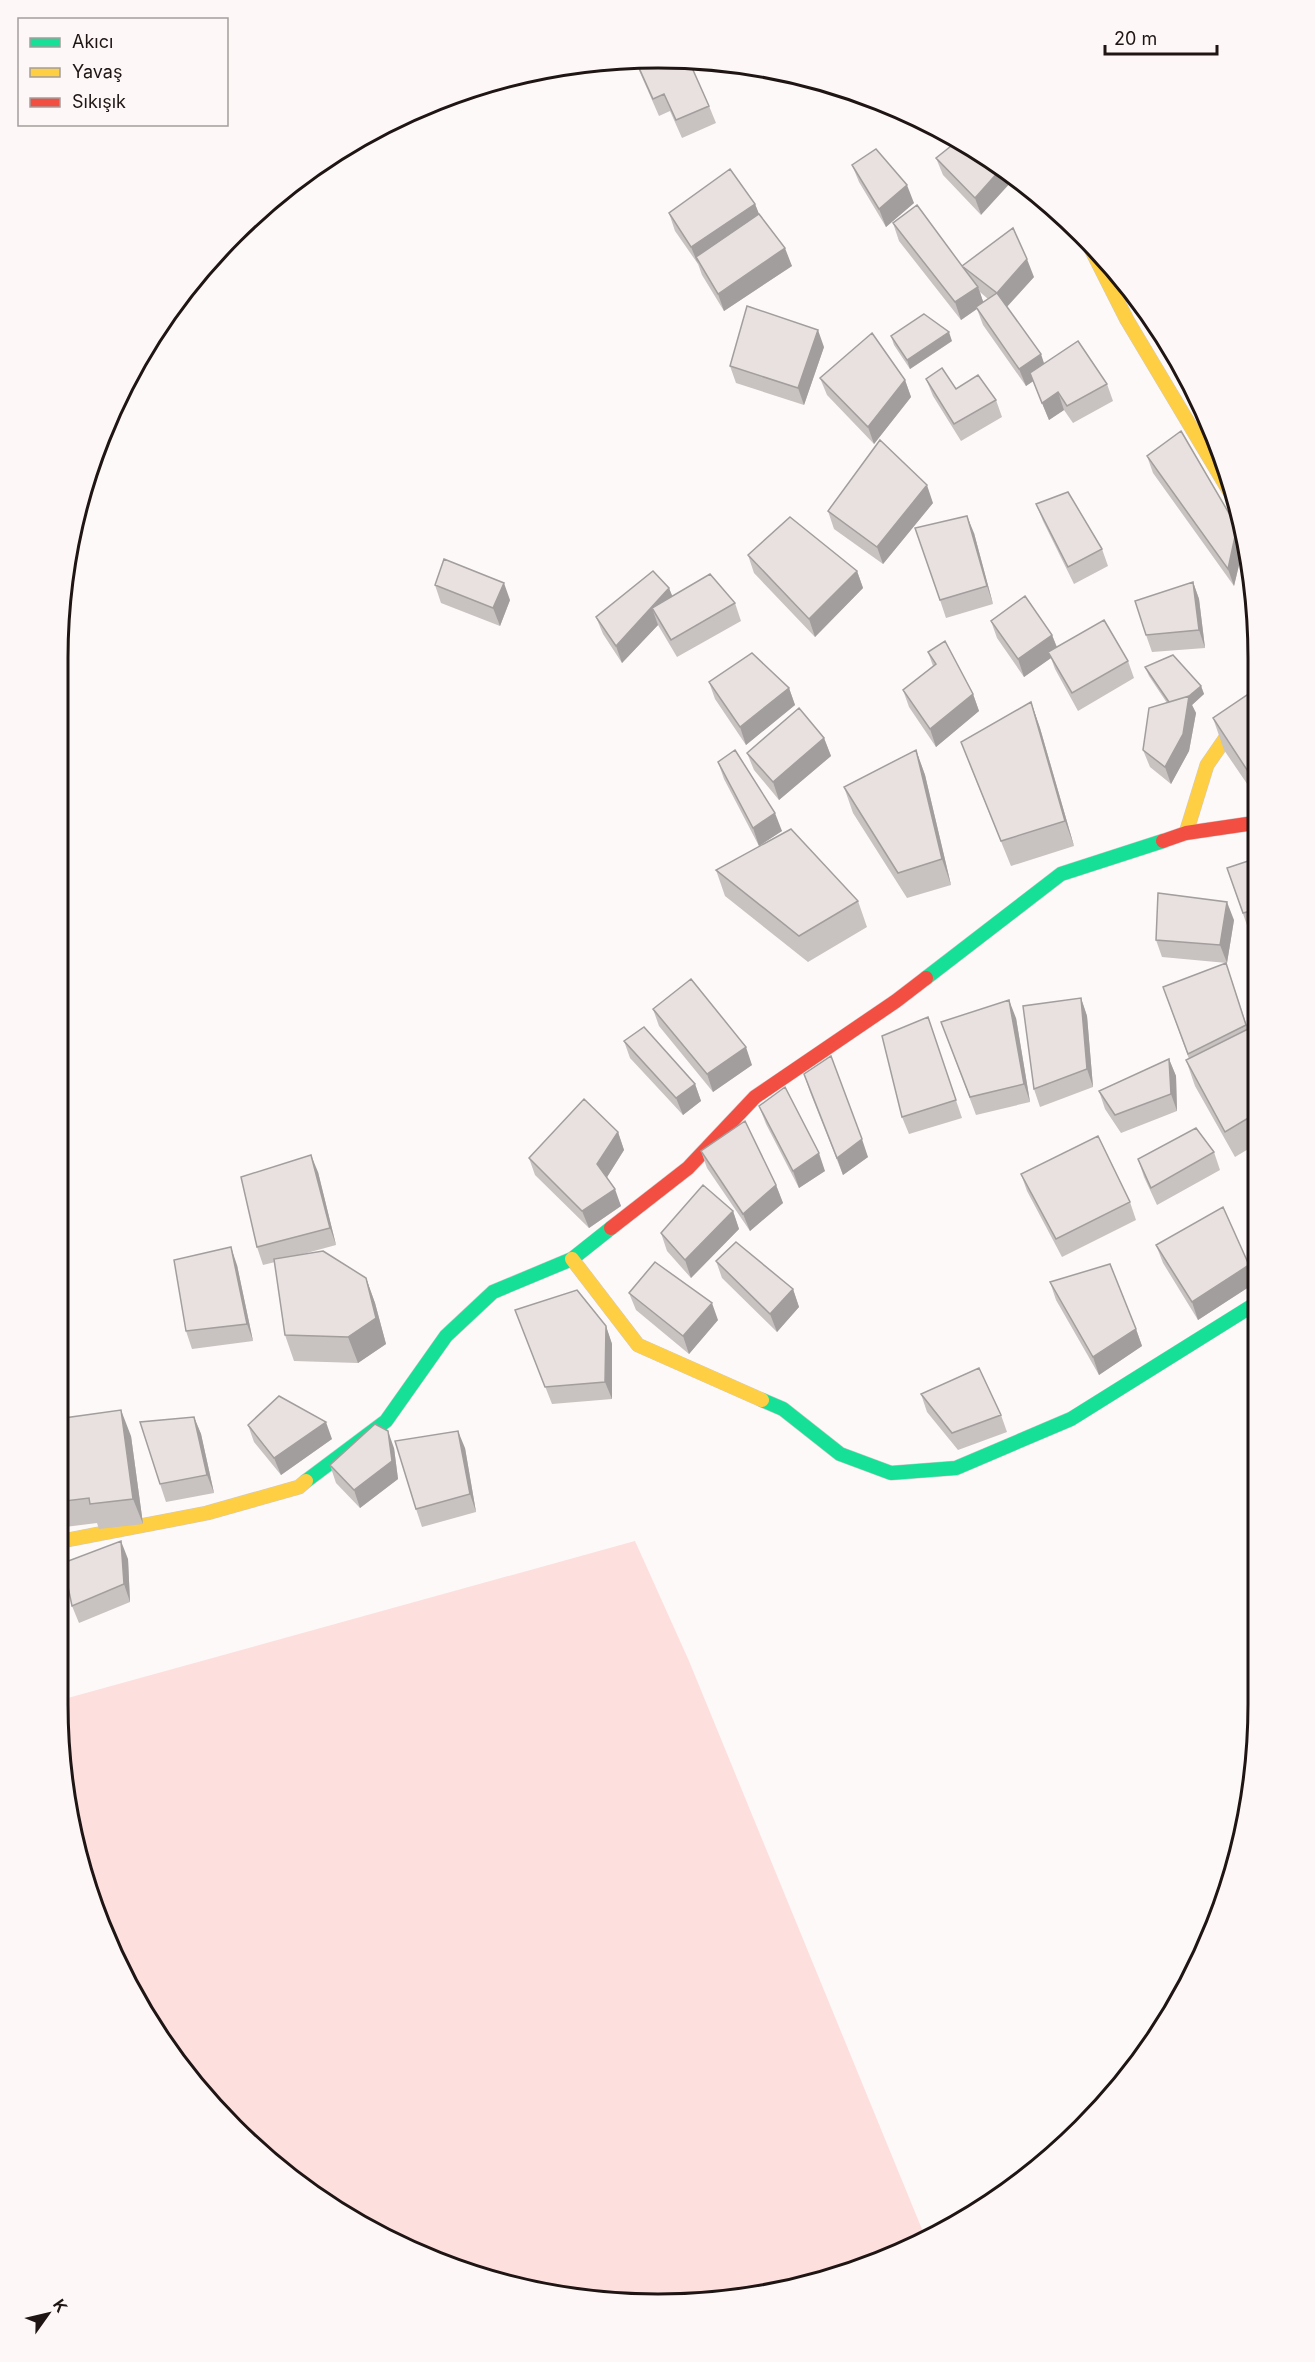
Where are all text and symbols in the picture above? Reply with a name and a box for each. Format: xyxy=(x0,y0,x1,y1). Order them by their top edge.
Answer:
legend xyxy=(18,18,228,126)
scale bar xyxy=(1105,18,1218,56)
text: 20 m xyxy=(1114,28,1157,49)
text: Akıcı xyxy=(72,31,113,52)
text: Yavaş xyxy=(72,61,122,82)
text: Sıkışık xyxy=(72,91,126,112)
north arrow xyxy=(18,2284,78,2344)
text: K xyxy=(49,2295,72,2316)

